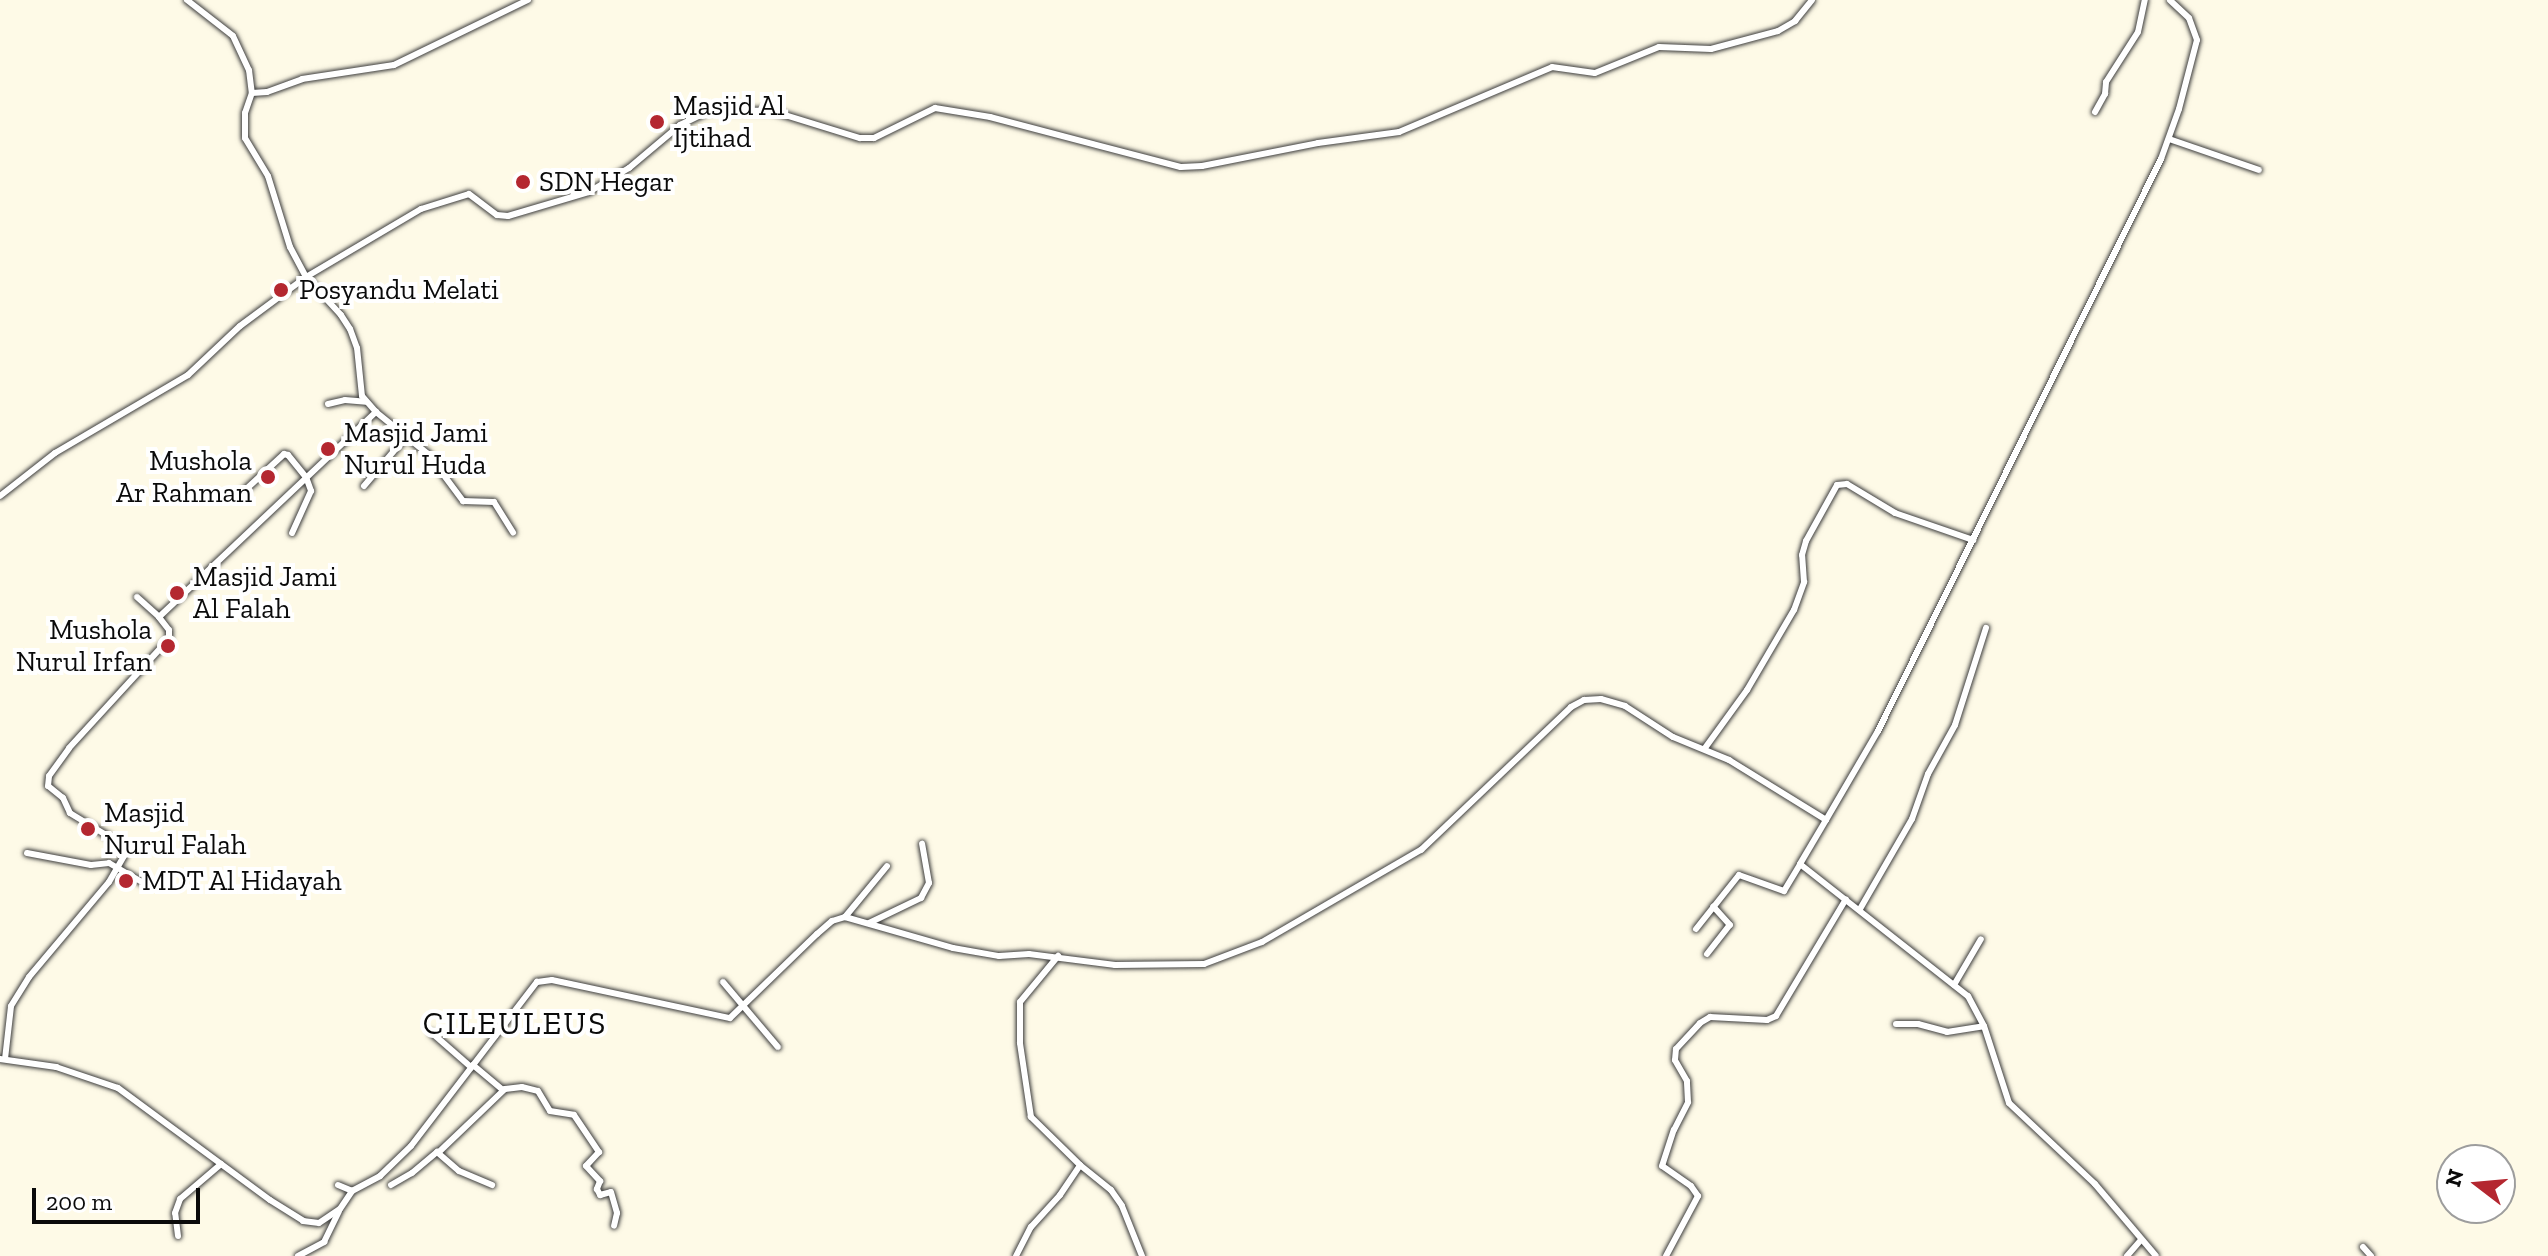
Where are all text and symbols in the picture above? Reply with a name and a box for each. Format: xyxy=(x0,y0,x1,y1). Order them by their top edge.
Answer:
place label: Masjid Al Ijtihad xyxy=(673,89,785,155)
marker: Masjid Al Ijtihad xyxy=(648,113,666,131)
place label: SDN Hegar xyxy=(539,165,675,199)
marker: SDN Hegar xyxy=(514,173,532,191)
place label: Posyandu Melati xyxy=(299,273,499,307)
marker: Posyandu Melati xyxy=(270,279,292,301)
place label: Masjid Jami Nurul Huda xyxy=(344,416,488,482)
marker: Masjid Jami Nurul Huda xyxy=(319,440,337,458)
place label: Mushola Ar Rahman xyxy=(116,444,252,510)
marker: Mushola Ar Rahman xyxy=(259,468,277,486)
place label: Masjid Jami Al Falah xyxy=(193,560,337,626)
marker: Masjid Jami Al Falah xyxy=(168,584,186,602)
place label: Mushola Nurul Irfan xyxy=(16,613,152,679)
marker: Mushola Nurul Irfan xyxy=(159,637,177,655)
place label: Masjid Nurul Falah xyxy=(104,796,246,862)
marker: Masjid Nurul Falah xyxy=(79,820,97,838)
place label: MDT Al Hidayah xyxy=(142,864,343,898)
marker: MDT Al Hidayah xyxy=(117,872,135,890)
district label: CILEULEUS xyxy=(423,1004,607,1042)
north arrow xyxy=(2436,1144,2516,1224)
text: N xyxy=(2439,1166,2470,1190)
scale bar xyxy=(36,1172,204,1222)
text: 200 m xyxy=(46,1187,112,1216)

